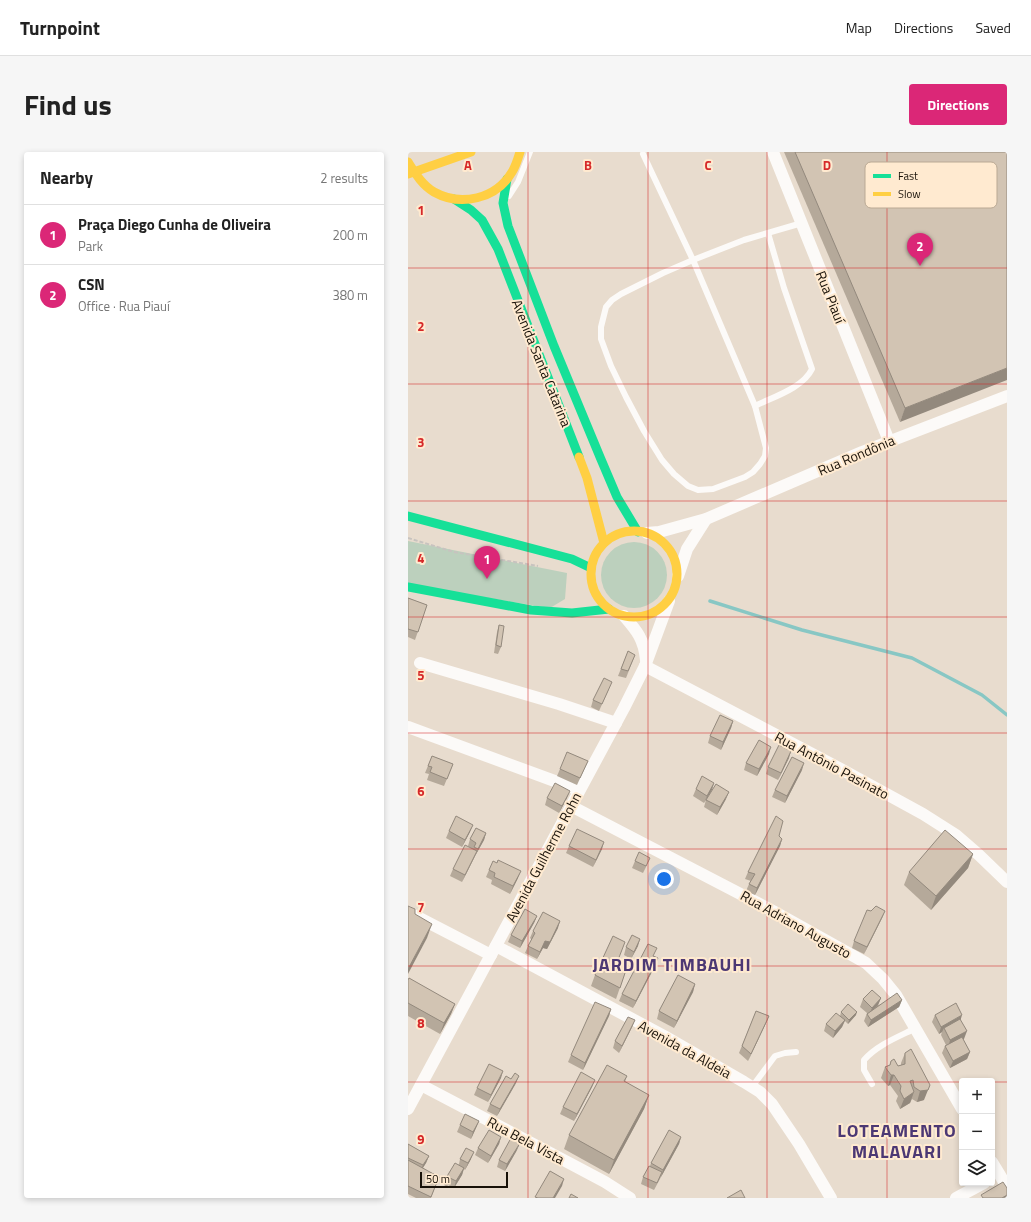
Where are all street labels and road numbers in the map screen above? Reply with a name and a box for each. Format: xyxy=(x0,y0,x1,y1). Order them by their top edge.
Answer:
street label: Rua Piauí xyxy=(811,268,851,327)
street label: Avenida Santa Catarina xyxy=(507,296,577,430)
street label: Rua Rondônia xyxy=(814,429,898,481)
street label: Rua Antônio Pasinato xyxy=(771,726,893,804)
street label: Avenida Guilherme Rohn xyxy=(500,788,586,926)
street label: Rua Adriano Augusto xyxy=(737,885,855,963)
street label: Avenida da Aldeia xyxy=(635,1015,735,1083)
street label: Rua Bela Vista xyxy=(484,1111,568,1169)

